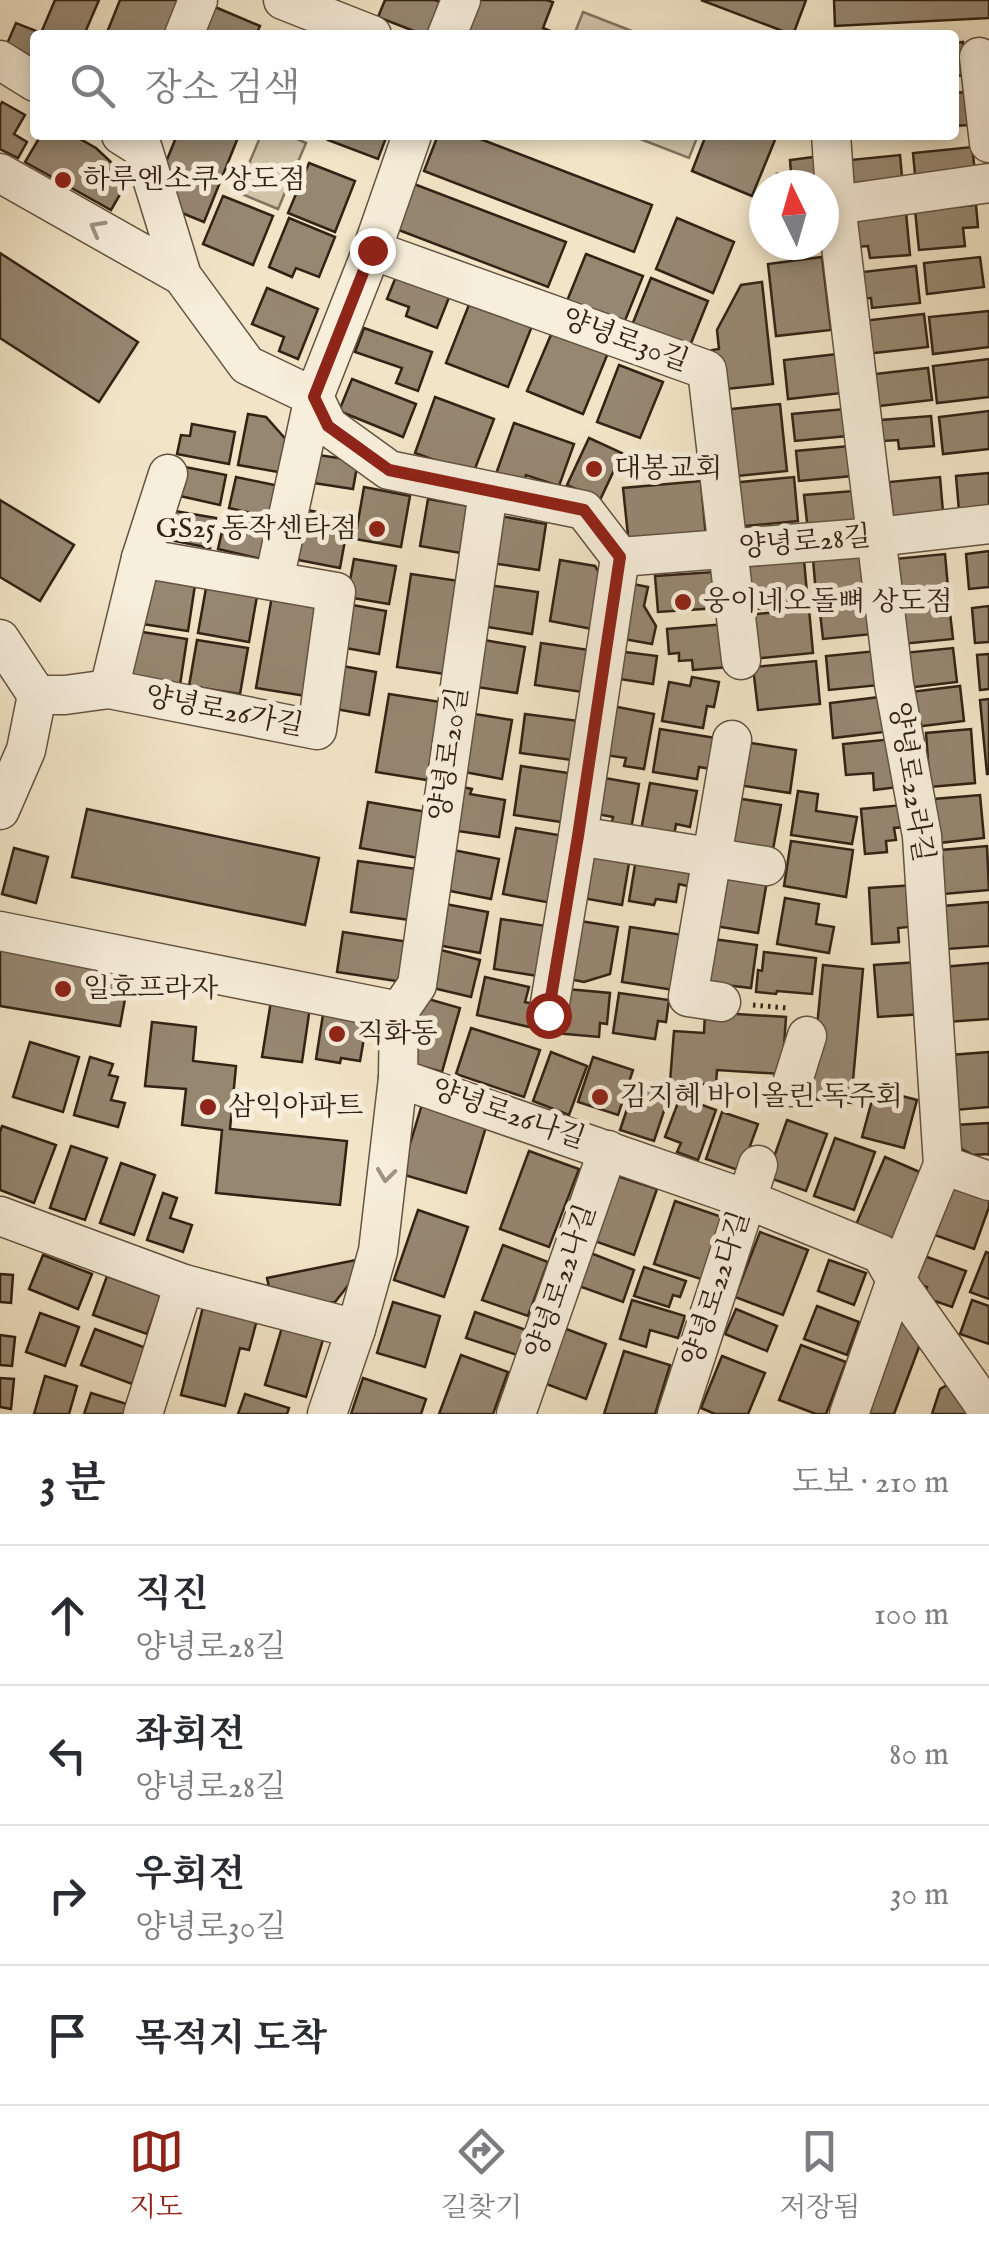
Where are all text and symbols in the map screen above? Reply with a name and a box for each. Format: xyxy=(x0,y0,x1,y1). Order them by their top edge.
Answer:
search box xyxy=(30,30,959,140)
icon: search xyxy=(65,58,120,113)
text: 장소 검색 xyxy=(145,66,300,114)
place label: 하루엔소쿠 상도점 xyxy=(83,163,306,198)
marker: 하루엔소쿠 상도점 xyxy=(52,169,74,191)
north arrow xyxy=(749,170,839,260)
one-way arrow xyxy=(90,220,108,240)
route end xyxy=(350,228,396,274)
street label: 양녕로30길 xyxy=(557,302,693,380)
place label: 대봉교회 xyxy=(614,452,722,487)
marker: 대봉교회 xyxy=(583,458,605,480)
place label: GS25 동작센타점 xyxy=(156,512,357,547)
marker: GS25 동작센타점 xyxy=(366,518,388,540)
street label: 양녕로28길 xyxy=(738,520,872,566)
place label: 웅이네오돌뼈 상도점 xyxy=(703,585,953,620)
marker: 웅이네오돌뼈 상도점 xyxy=(672,591,694,613)
street label: 양녕로26가길 xyxy=(142,680,306,744)
street label: 양녕로20길 xyxy=(423,685,477,823)
street label: 양녕로22라길 xyxy=(880,699,940,865)
place label: 일호프라자 xyxy=(83,972,218,1007)
marker: 일호프라자 xyxy=(52,978,74,1000)
route start xyxy=(526,993,572,1039)
place label: 직화동 xyxy=(357,1017,438,1052)
marker: 직화동 xyxy=(326,1023,348,1045)
street label: 양녕로26나길 xyxy=(427,1072,589,1158)
place label: 김지혜 바이올린 독주회 xyxy=(620,1080,903,1115)
marker: 김지혜 바이올린 독주회 xyxy=(589,1086,611,1108)
place label: 삼익아파트 xyxy=(228,1090,363,1125)
marker: 삼익아파트 xyxy=(197,1096,219,1118)
one-way arrow xyxy=(377,1167,398,1183)
street label: 양녕로22나길 xyxy=(519,1200,605,1364)
street label: 양녕로22다길 xyxy=(675,1207,759,1371)
text: 3 분 xyxy=(40,1458,105,1511)
text: 도보 · 210 m xyxy=(792,1463,949,1504)
text: 직진 xyxy=(135,1572,208,1620)
icon: ahead xyxy=(40,1588,95,1643)
text: 100 m xyxy=(874,1595,949,1636)
text: 양녕로28길 xyxy=(135,1628,286,1669)
text: 좌회전 xyxy=(135,1712,245,1760)
icon: left xyxy=(40,1728,95,1783)
text: 80 m xyxy=(889,1735,949,1776)
text: 양녕로28길 xyxy=(135,1768,286,1809)
text: 우회전 xyxy=(135,1852,245,1900)
icon: right xyxy=(40,1868,95,1923)
text: 30 m xyxy=(890,1875,949,1916)
text: 양녕로30길 xyxy=(135,1908,286,1949)
icon: arrive xyxy=(40,2008,95,2063)
text: 목적지 도착 xyxy=(135,2016,327,2064)
tab: 지도 xyxy=(129,2124,184,2226)
tab: 길찾기 xyxy=(441,2124,522,2226)
tab: 저장됨 xyxy=(779,2124,860,2226)

